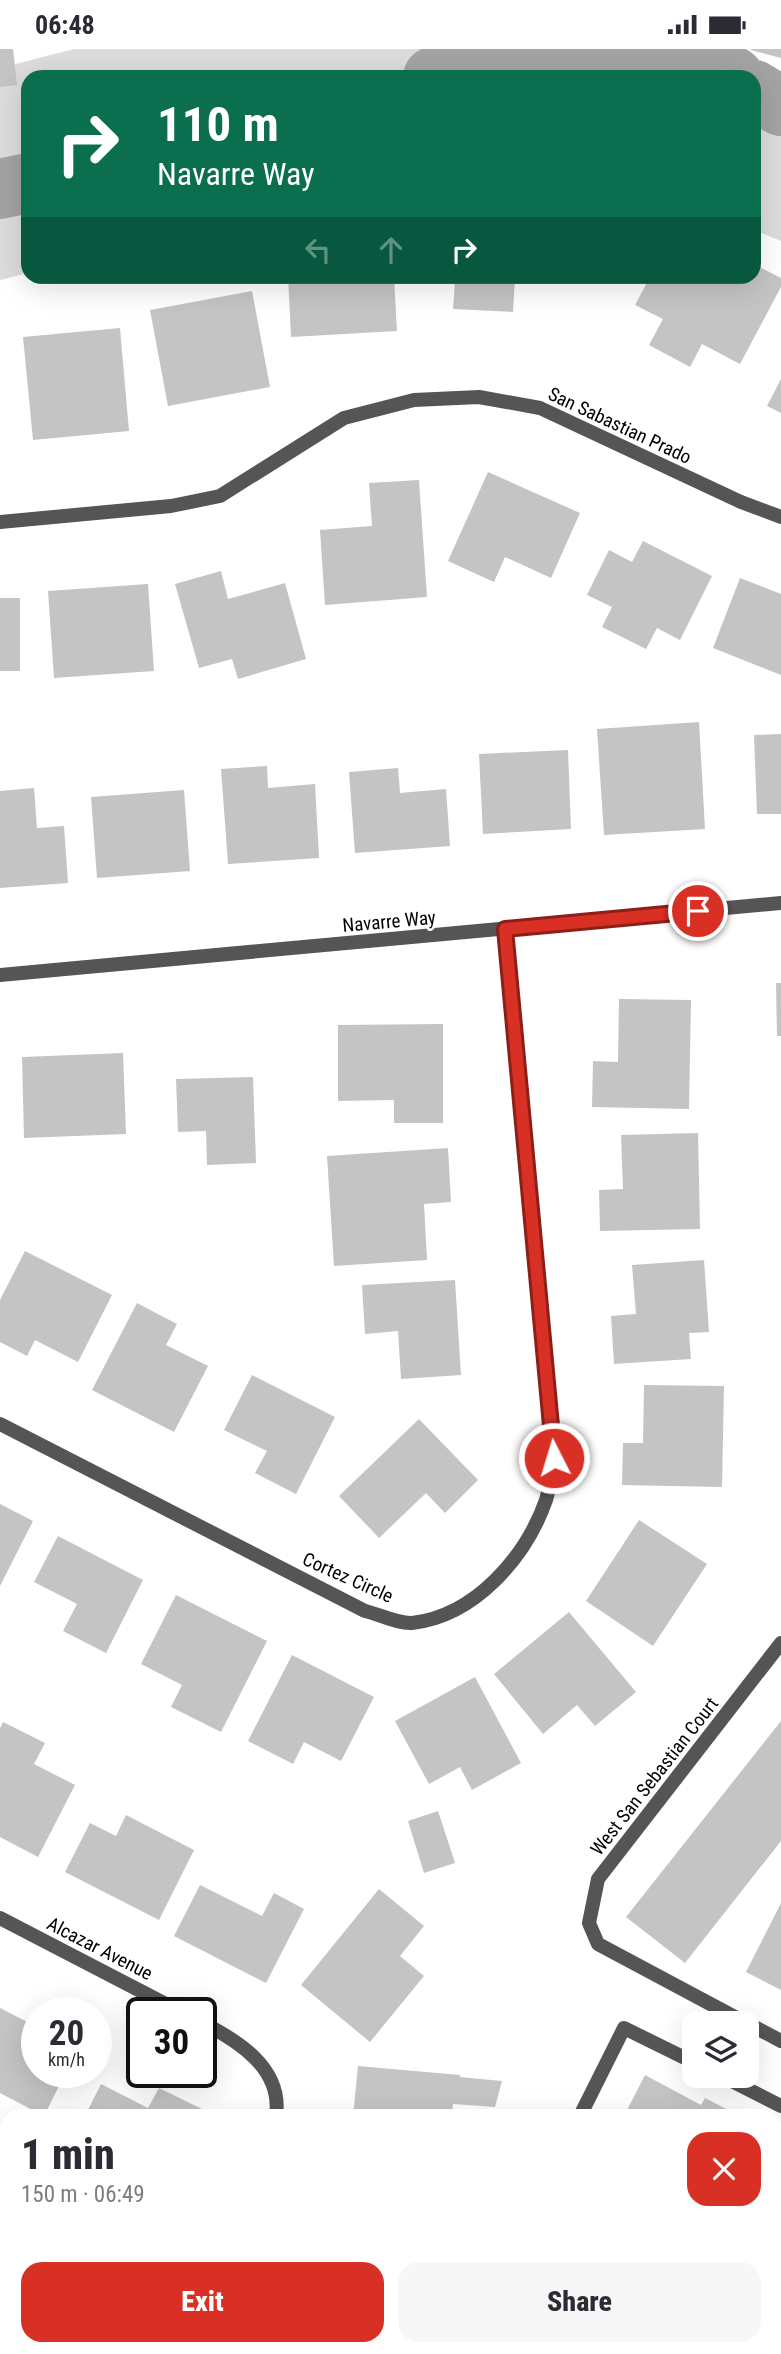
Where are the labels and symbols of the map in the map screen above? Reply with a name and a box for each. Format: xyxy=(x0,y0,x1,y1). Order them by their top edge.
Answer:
street label: San Sabastian Prado xyxy=(545,382,695,469)
pin xyxy=(668,881,728,941)
street label: Navarre Way xyxy=(341,906,437,937)
position arrow xyxy=(517,1421,591,1495)
street label: Cortez Circle xyxy=(299,1547,397,1608)
street label: West San Sebastian Court xyxy=(586,1693,723,1860)
street label: Alcazar Avenue xyxy=(43,1912,157,1985)
speed limit sign: 30 xyxy=(126,1997,217,2088)

